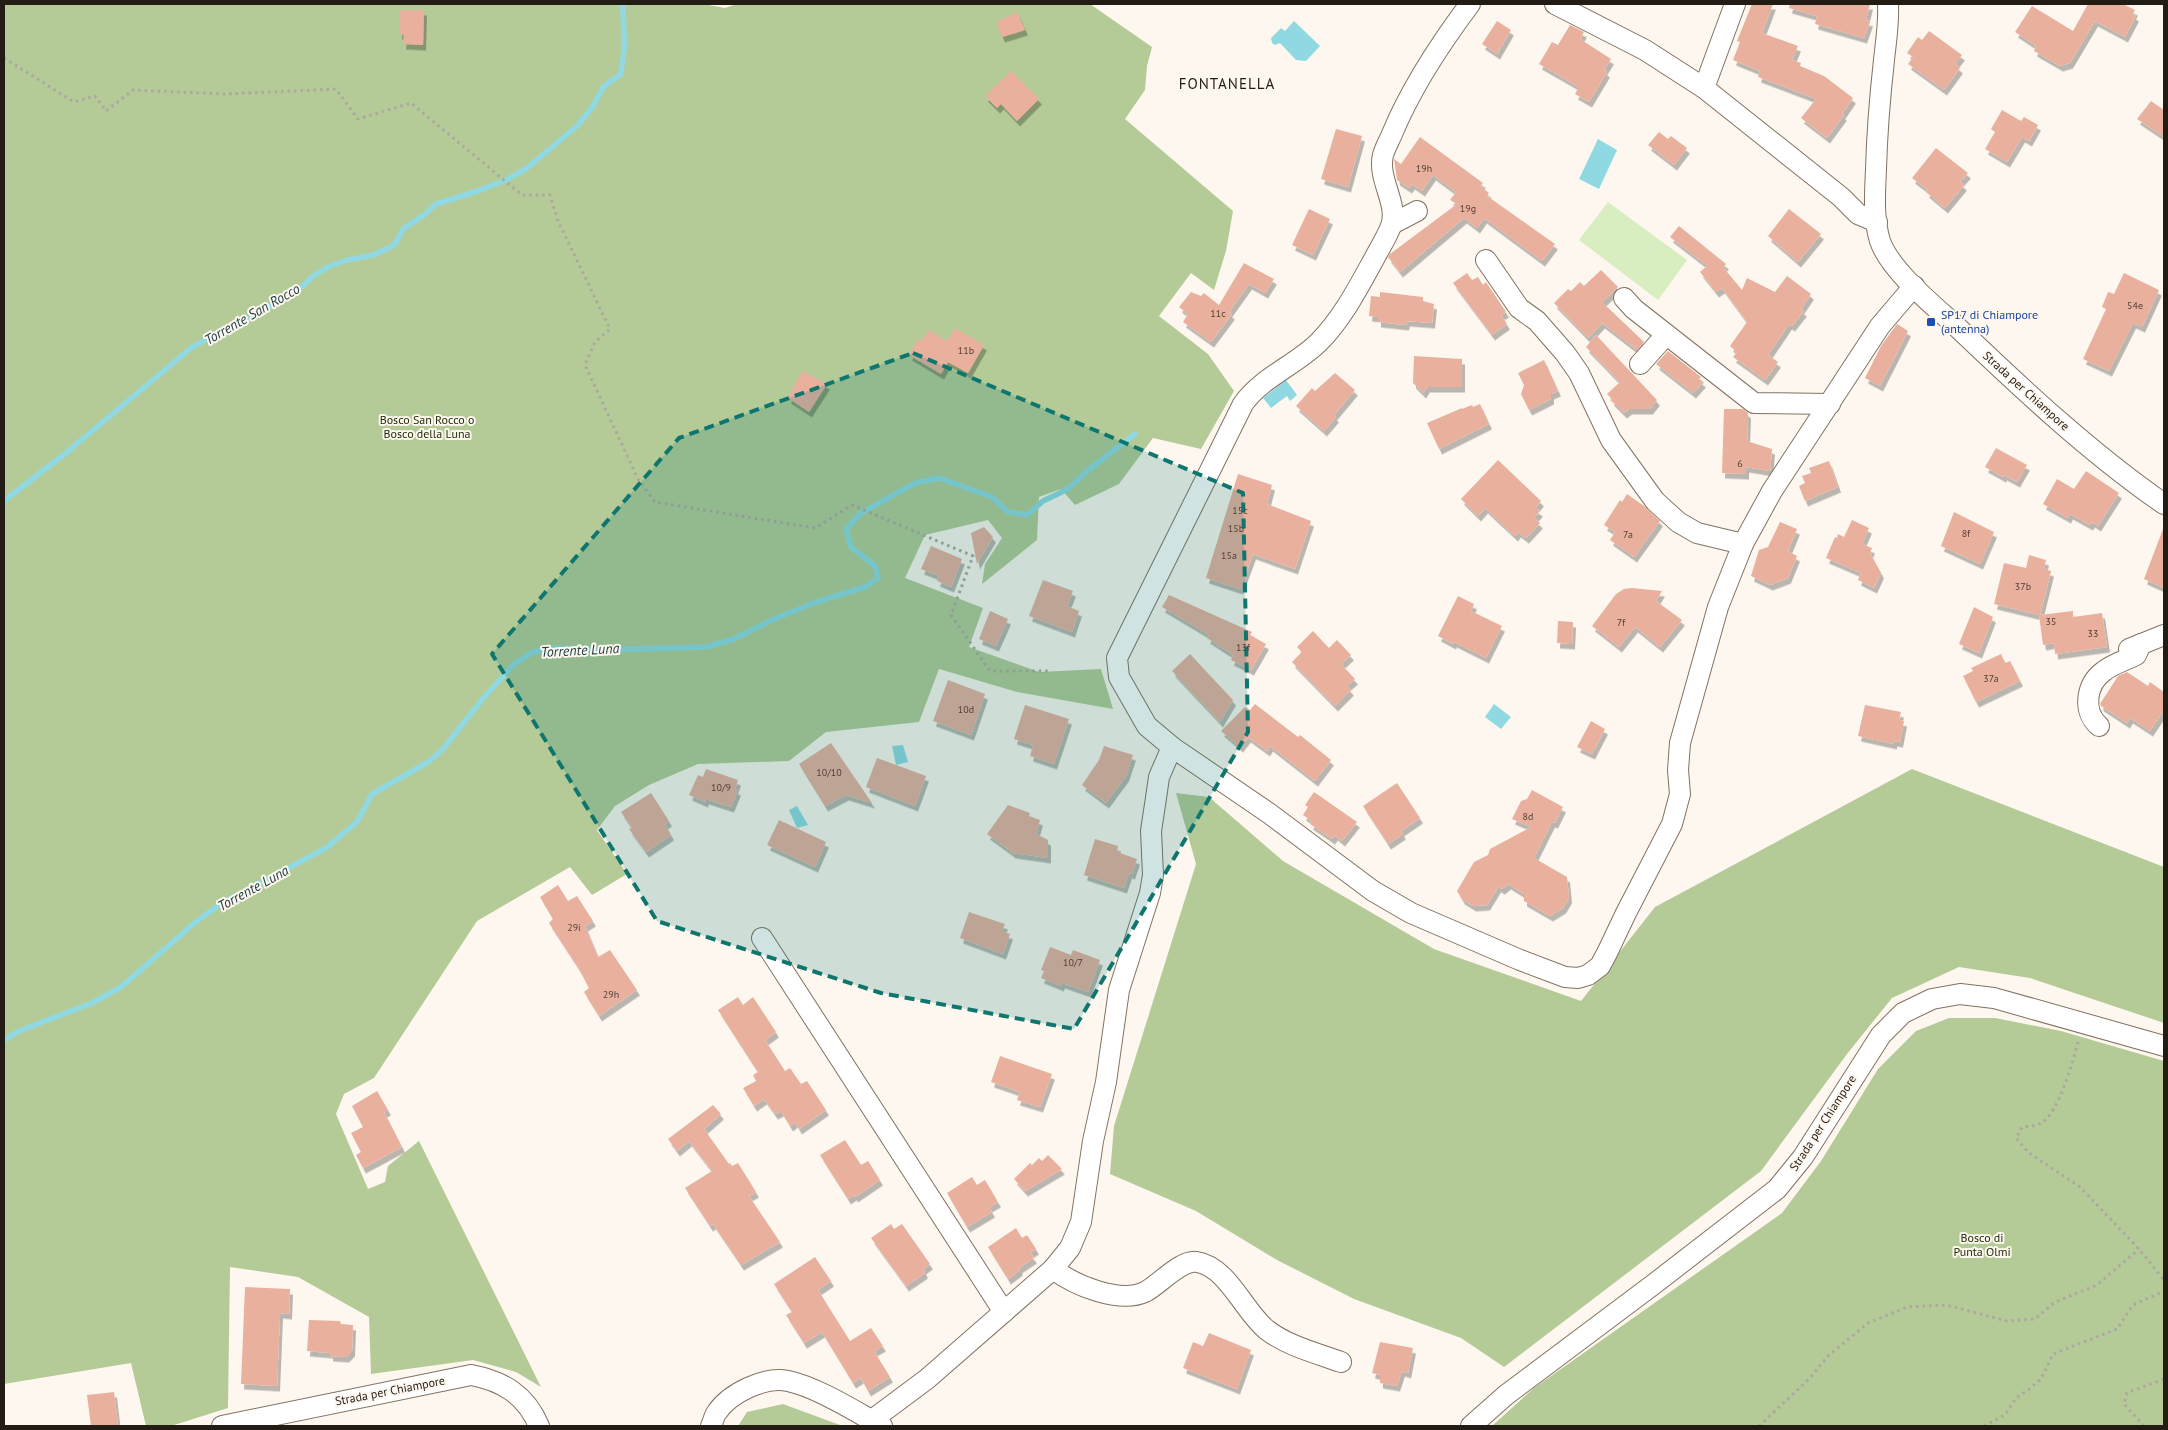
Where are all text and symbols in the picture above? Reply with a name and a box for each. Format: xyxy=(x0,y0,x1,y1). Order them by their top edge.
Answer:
district label: FONTANELLA xyxy=(1179,74,1275,93)
house number: 19h xyxy=(1416,162,1432,175)
house number: 19g xyxy=(1460,202,1476,215)
water label: Torrente San Rocco xyxy=(201,279,303,349)
house number: 54e xyxy=(2127,299,2143,312)
house number: 11c xyxy=(1210,307,1226,320)
place label: SP17 di Chiampore (antenna) xyxy=(1941,307,2038,336)
marker: SP17 di Chiampore (antenna) xyxy=(1925,316,1937,328)
house number: 11b xyxy=(958,344,974,357)
street label: Strada per Chiampore xyxy=(1980,348,2073,433)
park label: Bosco San Rocco o Bosco della Luna xyxy=(380,412,474,441)
house number: 6 xyxy=(1737,457,1743,470)
house number: 15c xyxy=(1232,504,1248,517)
house number: 15b xyxy=(1228,522,1244,535)
house number: 8f xyxy=(1962,527,1971,540)
house number: 7a xyxy=(1623,528,1633,541)
house number: 15a xyxy=(1221,549,1237,562)
house number: 37b xyxy=(2015,580,2031,593)
house number: 35 xyxy=(2046,615,2056,628)
house number: 7f xyxy=(1617,616,1626,629)
house number: 33 xyxy=(2088,627,2098,640)
water label: Torrente Luna xyxy=(540,639,620,661)
house number: 13f xyxy=(1236,641,1251,654)
house number: 37a xyxy=(1983,672,1999,685)
house number: 10d xyxy=(958,703,974,716)
house number: 10/10 xyxy=(816,766,842,779)
house number: 10/9 xyxy=(711,781,731,794)
house number: 8d xyxy=(1523,810,1533,823)
water label: Torrente Luna xyxy=(214,861,292,915)
house number: 29i xyxy=(567,921,581,934)
house number: 10/7 xyxy=(1063,956,1083,969)
house number: 29h xyxy=(603,988,619,1001)
street label: Strada per Chiampore xyxy=(1786,1072,1859,1174)
park label: Bosco di Punta Olmi xyxy=(1953,1230,2011,1259)
street label: Strada per Chiampore xyxy=(334,1373,446,1408)

